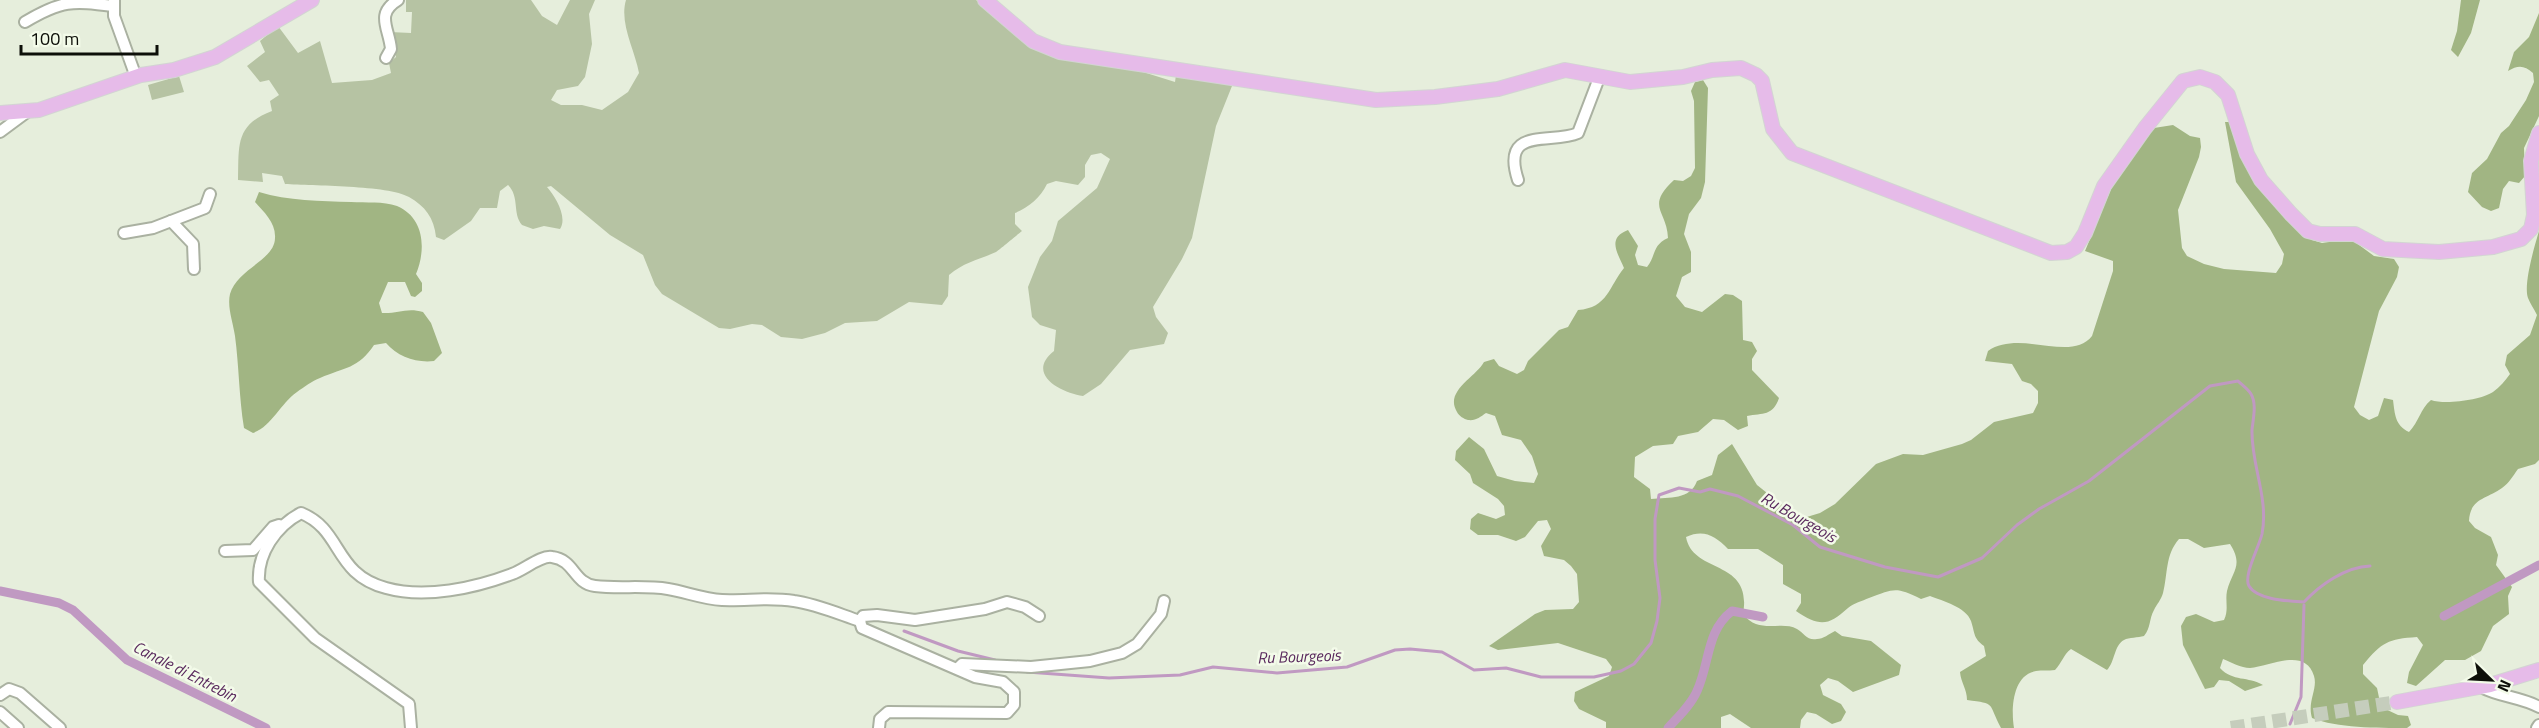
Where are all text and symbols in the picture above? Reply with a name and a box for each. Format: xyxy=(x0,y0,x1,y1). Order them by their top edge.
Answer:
scale bar xyxy=(21,18,158,56)
text: 100 m xyxy=(30,25,79,52)
water label: Ru Bourgeois xyxy=(1757,486,1842,549)
water label: Canale di Entrebin xyxy=(129,635,242,708)
water label: Ru Bourgeois xyxy=(1257,643,1342,669)
north arrow xyxy=(2461,650,2521,710)
text: N xyxy=(2491,676,2518,696)

